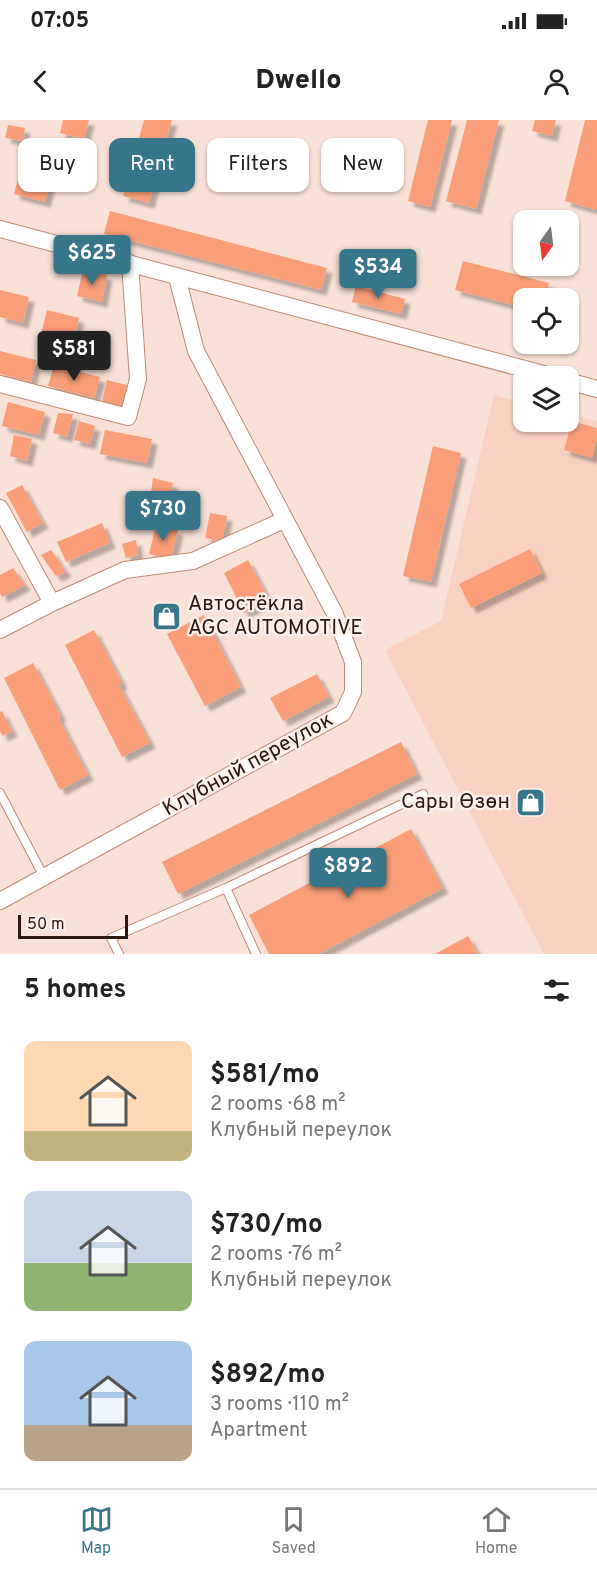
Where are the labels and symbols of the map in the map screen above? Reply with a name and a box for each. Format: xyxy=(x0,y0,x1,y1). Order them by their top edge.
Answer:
north arrow xyxy=(513,210,579,276)
pin: $625 xyxy=(56,235,128,286)
pin: $534 xyxy=(342,249,414,300)
pin: $581 xyxy=(38,331,110,382)
pin: $730 xyxy=(127,491,199,542)
place label: Автостёкла AGC AUTOMOTIVE xyxy=(188,591,363,642)
shop icon: Автостёкла AGC AUTOMOTIVE xyxy=(151,600,183,632)
street label: Клубный переулок xyxy=(158,707,338,823)
shop icon: Сары Өзөн xyxy=(515,786,547,818)
place label: Сары Өзөн xyxy=(401,789,510,816)
pin: $892 xyxy=(312,848,384,899)
scale bar xyxy=(18,912,128,940)

